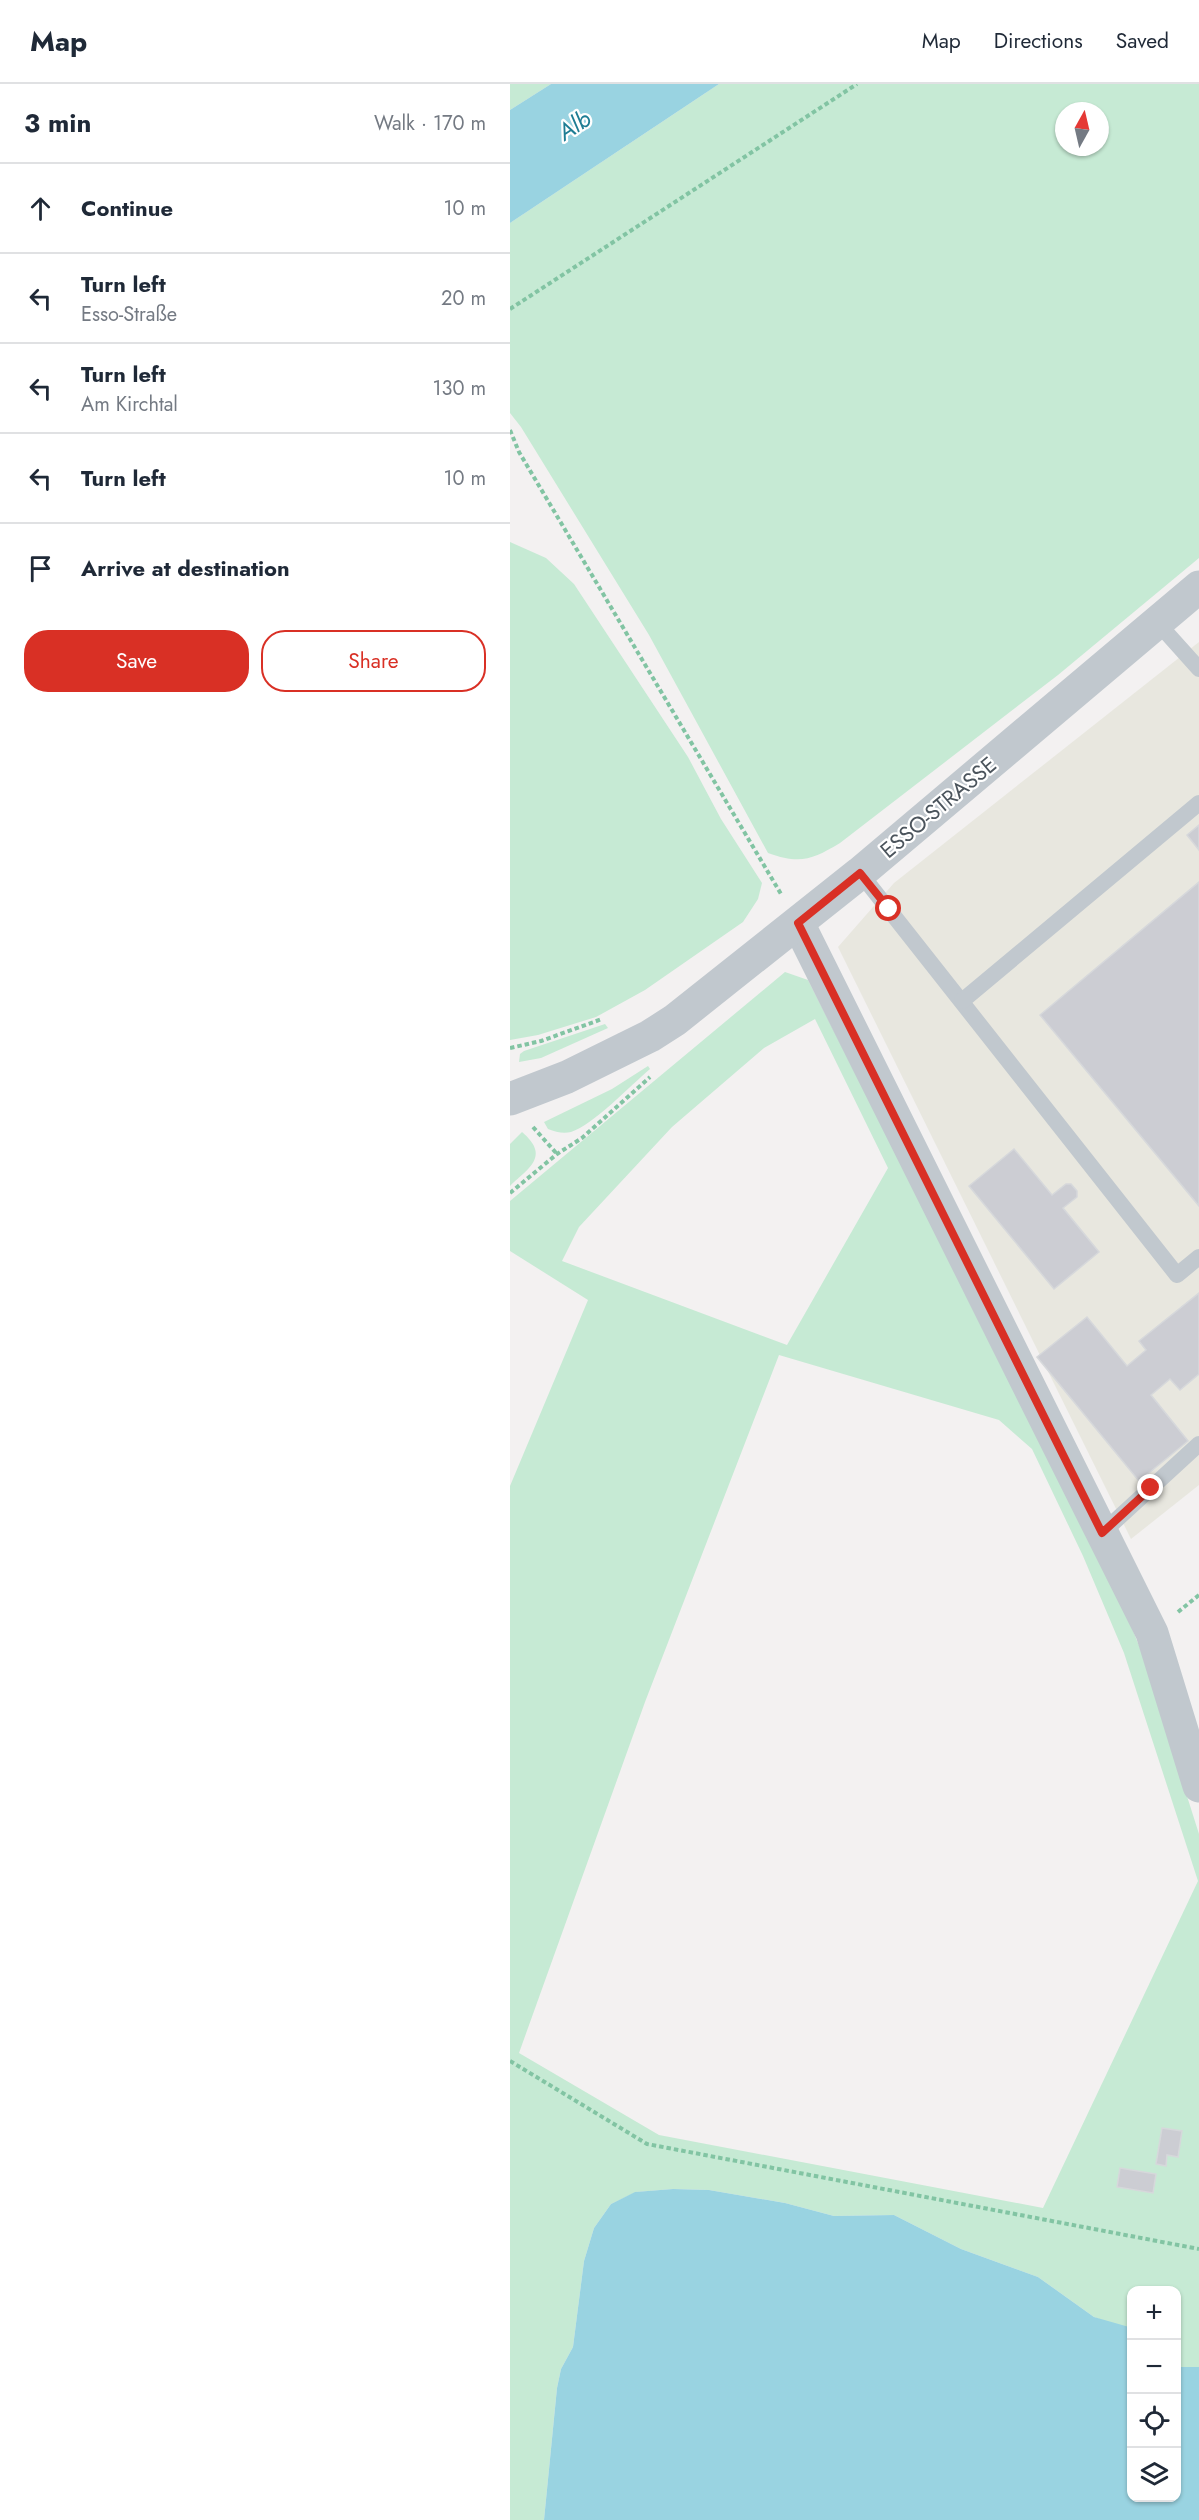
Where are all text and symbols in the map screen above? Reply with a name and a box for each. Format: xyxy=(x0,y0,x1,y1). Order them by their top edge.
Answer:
text: Map xyxy=(30,21,87,62)
text: Map xyxy=(922,26,961,56)
text: Directions xyxy=(994,26,1083,56)
text: Saved xyxy=(1116,26,1169,56)
water label: Alb xyxy=(549,101,598,149)
north arrow xyxy=(1055,102,1109,156)
text: 3 min xyxy=(24,104,91,142)
text: Walk · 170 m xyxy=(374,109,486,138)
icon: ahead xyxy=(24,192,57,225)
text: Continue xyxy=(81,192,173,224)
text: 10 m xyxy=(443,194,486,223)
text: Turn left xyxy=(81,268,166,300)
icon: left xyxy=(24,282,57,315)
text: 20 m xyxy=(441,284,486,313)
text: Esso-Straße xyxy=(81,300,177,329)
text: Turn left xyxy=(81,358,166,390)
icon: left xyxy=(24,372,57,405)
text: 130 m xyxy=(432,374,486,403)
text: Am Kirchtal xyxy=(81,390,178,419)
icon: left xyxy=(24,462,57,495)
text: Turn left xyxy=(81,462,166,494)
text: 10 m xyxy=(443,464,486,493)
icon: arrive xyxy=(24,552,57,585)
text: Arrive at destination xyxy=(81,552,290,584)
button: Save xyxy=(24,630,249,692)
button: Share xyxy=(261,630,486,692)
street label: ESSO-STRASSE xyxy=(873,749,1003,865)
route start xyxy=(875,895,901,921)
route end xyxy=(1137,1474,1163,1500)
map controls xyxy=(1127,2286,1181,2502)
button: + xyxy=(1127,2286,1181,2340)
button: − xyxy=(1127,2340,1181,2394)
button: locate xyxy=(1127,2394,1181,2448)
button: layers xyxy=(1127,2448,1181,2502)

